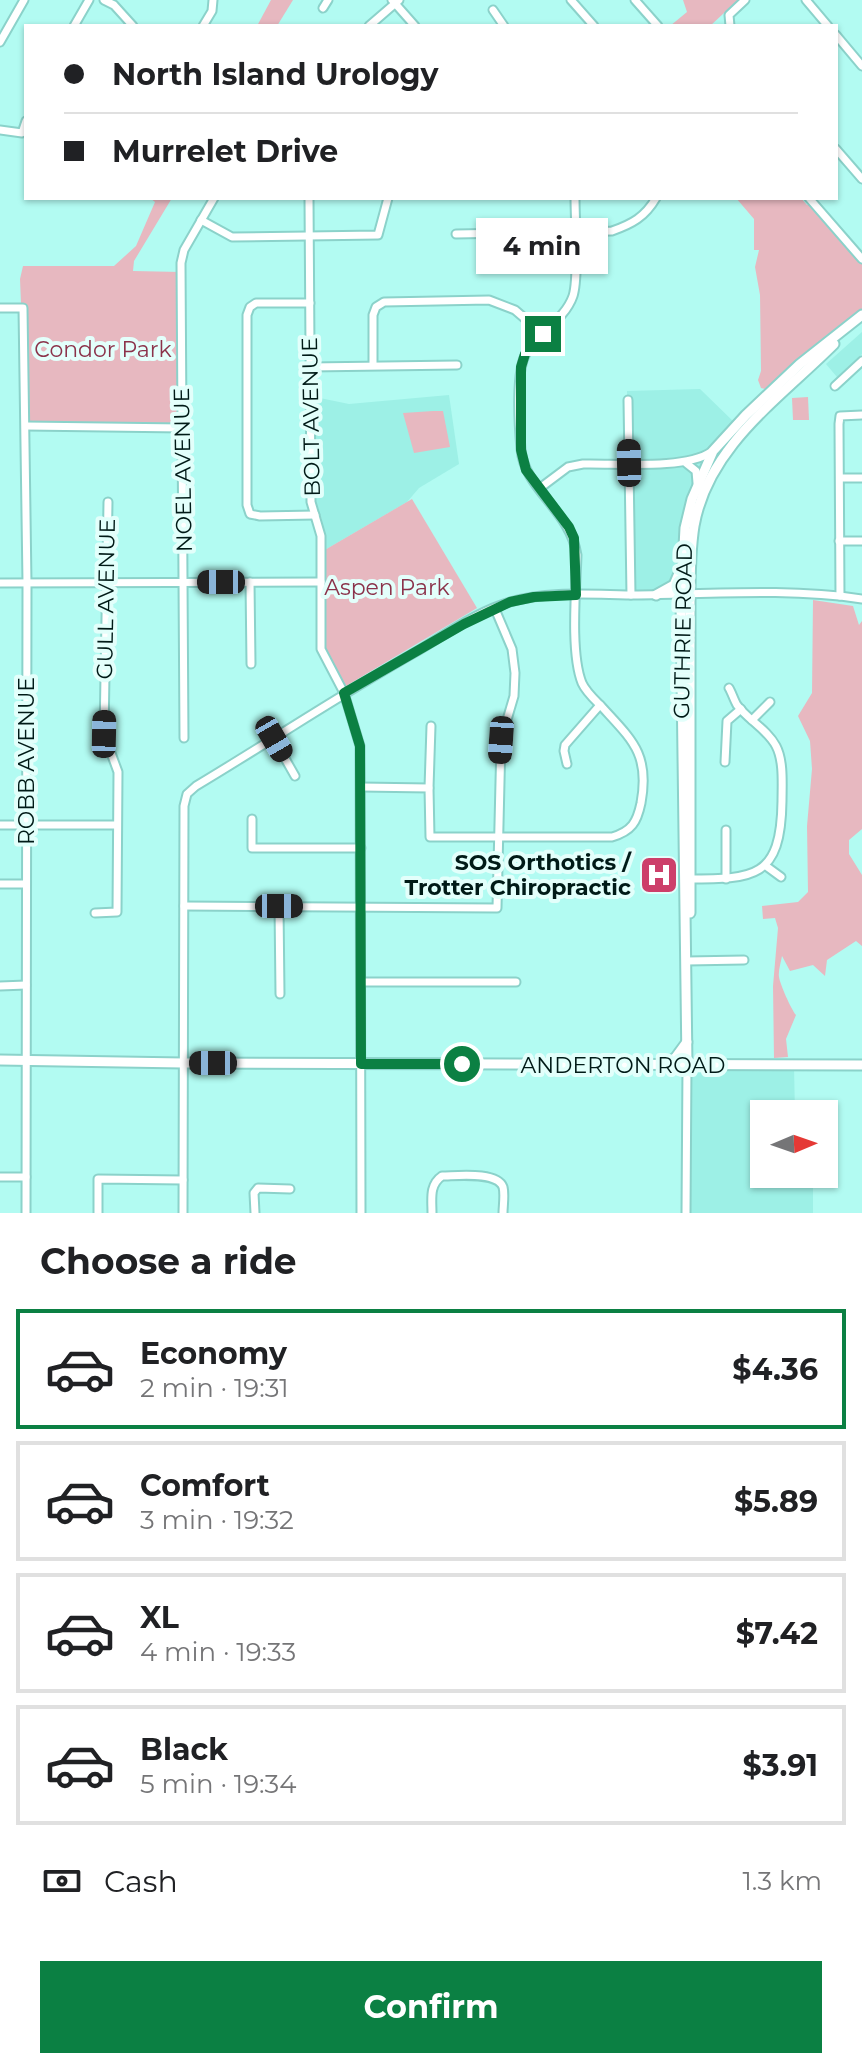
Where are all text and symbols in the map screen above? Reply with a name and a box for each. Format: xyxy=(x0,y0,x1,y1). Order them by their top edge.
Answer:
text: North Island Urology xyxy=(112,56,439,93)
text: Murrelet Drive xyxy=(112,133,338,170)
callout: 4 min xyxy=(477,218,609,274)
text: 4 min xyxy=(503,230,581,262)
route end xyxy=(525,316,561,352)
park label: Condor Park xyxy=(34,336,172,363)
street label: BOLT AVENUE xyxy=(296,337,326,497)
street label: NOEL AVENUE xyxy=(168,388,198,552)
car xyxy=(617,439,641,487)
street label: GULL AVENUE xyxy=(91,518,121,680)
street label: GUTHRIE ROAD xyxy=(668,543,698,719)
car xyxy=(197,570,245,594)
park label: Aspen Park xyxy=(324,574,451,601)
street label: ROBB AVENUE xyxy=(13,677,40,845)
car xyxy=(92,710,116,758)
car xyxy=(252,712,296,766)
car xyxy=(487,715,515,765)
place label: SOS Orthotics / Trotter Chiropractic xyxy=(405,849,632,901)
hospital icon: SOS Orthotics / Trotter Chiropractic xyxy=(638,854,680,896)
car xyxy=(255,894,303,918)
route start xyxy=(444,1046,480,1082)
car xyxy=(189,1051,237,1075)
street label: ANDERTON ROAD xyxy=(521,1052,725,1079)
north arrow xyxy=(750,1100,838,1188)
map controls xyxy=(750,1100,838,1188)
text: Choose a ride xyxy=(40,1239,297,1283)
icon: car xyxy=(44,1333,116,1405)
text: Economy xyxy=(140,1335,287,1372)
text: $4.36 xyxy=(732,1351,818,1388)
text: 2 min · 19:31 xyxy=(140,1372,289,1404)
icon: car xyxy=(44,1465,116,1537)
text: Comfort xyxy=(140,1467,270,1504)
text: $5.89 xyxy=(734,1483,818,1520)
text: 3 min · 19:32 xyxy=(140,1504,294,1536)
icon: car xyxy=(44,1597,116,1669)
text: XL xyxy=(140,1599,179,1636)
text: $7.42 xyxy=(736,1615,818,1652)
text: 4 min · 19:33 xyxy=(140,1636,296,1668)
icon: car xyxy=(44,1729,116,1801)
text: Black xyxy=(140,1731,228,1768)
text: $3.91 xyxy=(743,1747,818,1784)
text: 5 min · 19:34 xyxy=(140,1768,296,1800)
icon: cash xyxy=(40,1859,84,1903)
text: Cash xyxy=(104,1863,178,1900)
text: 1.3 km xyxy=(742,1865,822,1897)
button: Confirm xyxy=(40,1961,822,2053)

